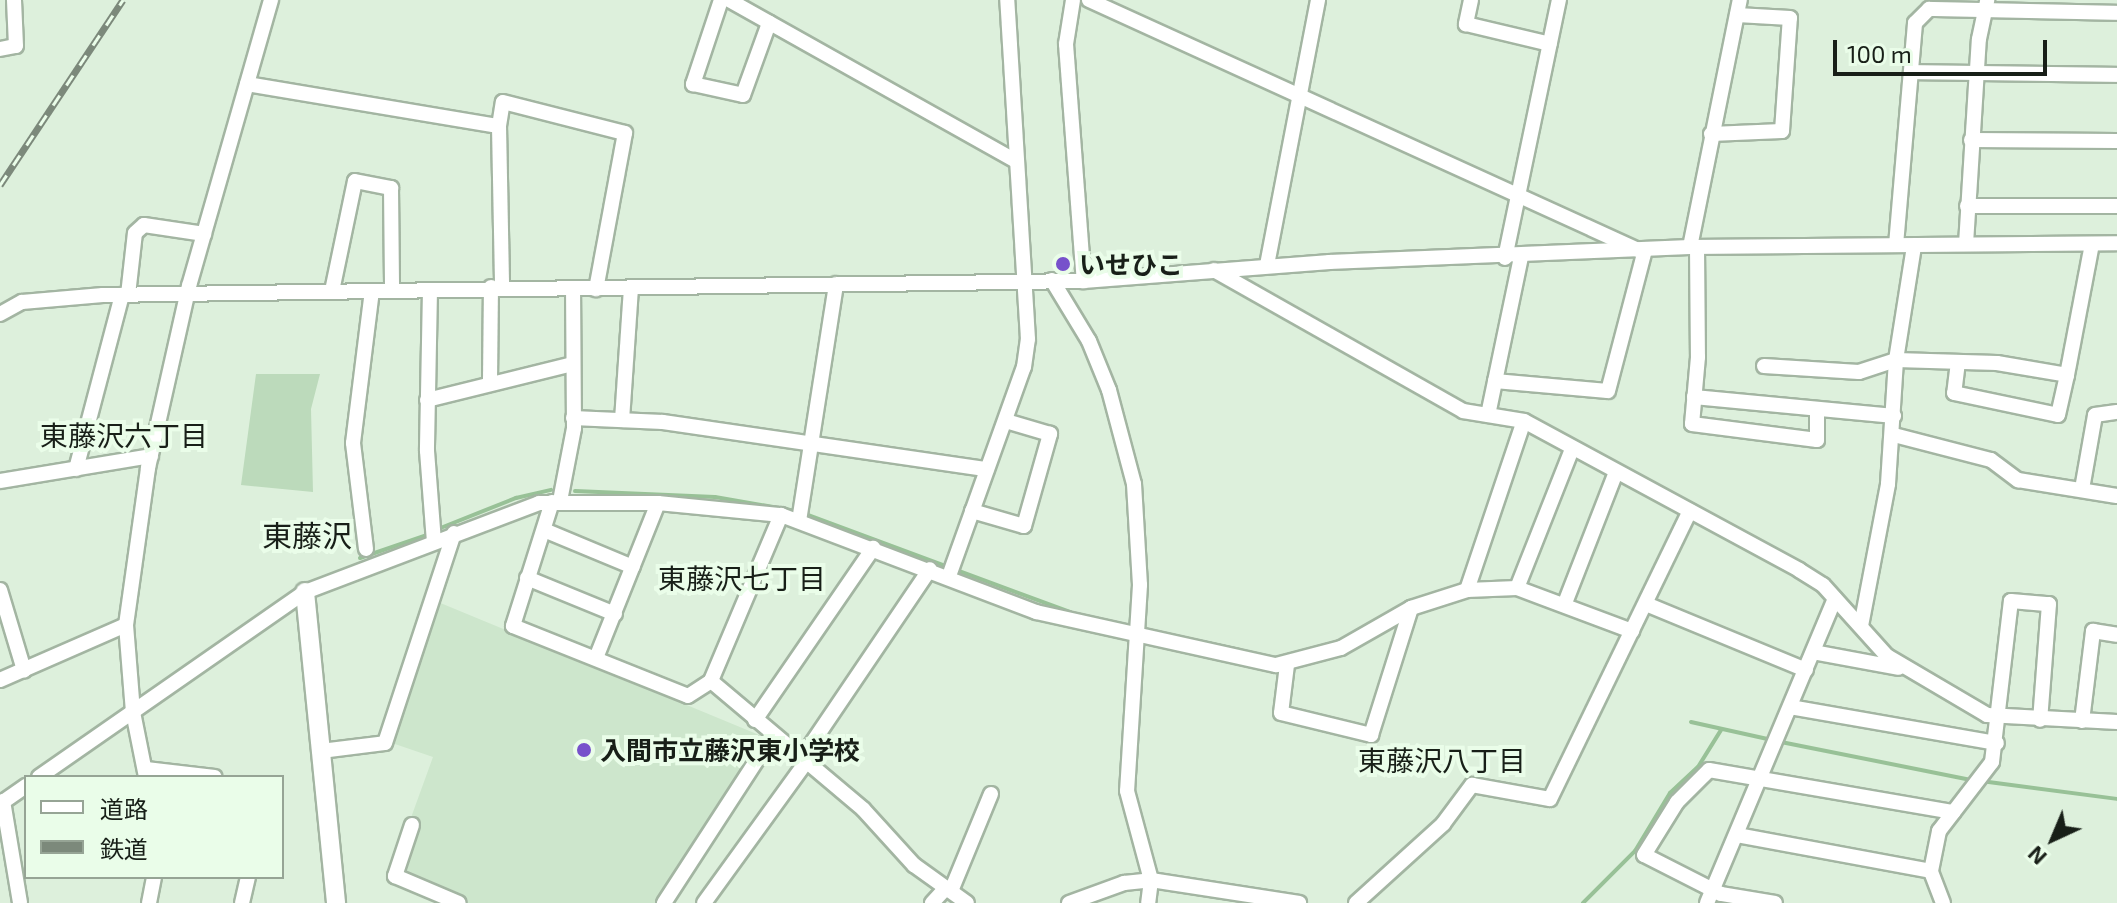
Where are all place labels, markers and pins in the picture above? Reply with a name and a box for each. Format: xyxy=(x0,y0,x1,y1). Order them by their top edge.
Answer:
place label: いせひこ xyxy=(1079,248,1183,280)
marker: いせひこ xyxy=(1054,255,1072,273)
place label: 入間市立藤沢東小学校 xyxy=(600,734,860,766)
marker: 入間市立藤沢東小学校 xyxy=(575,741,593,759)

